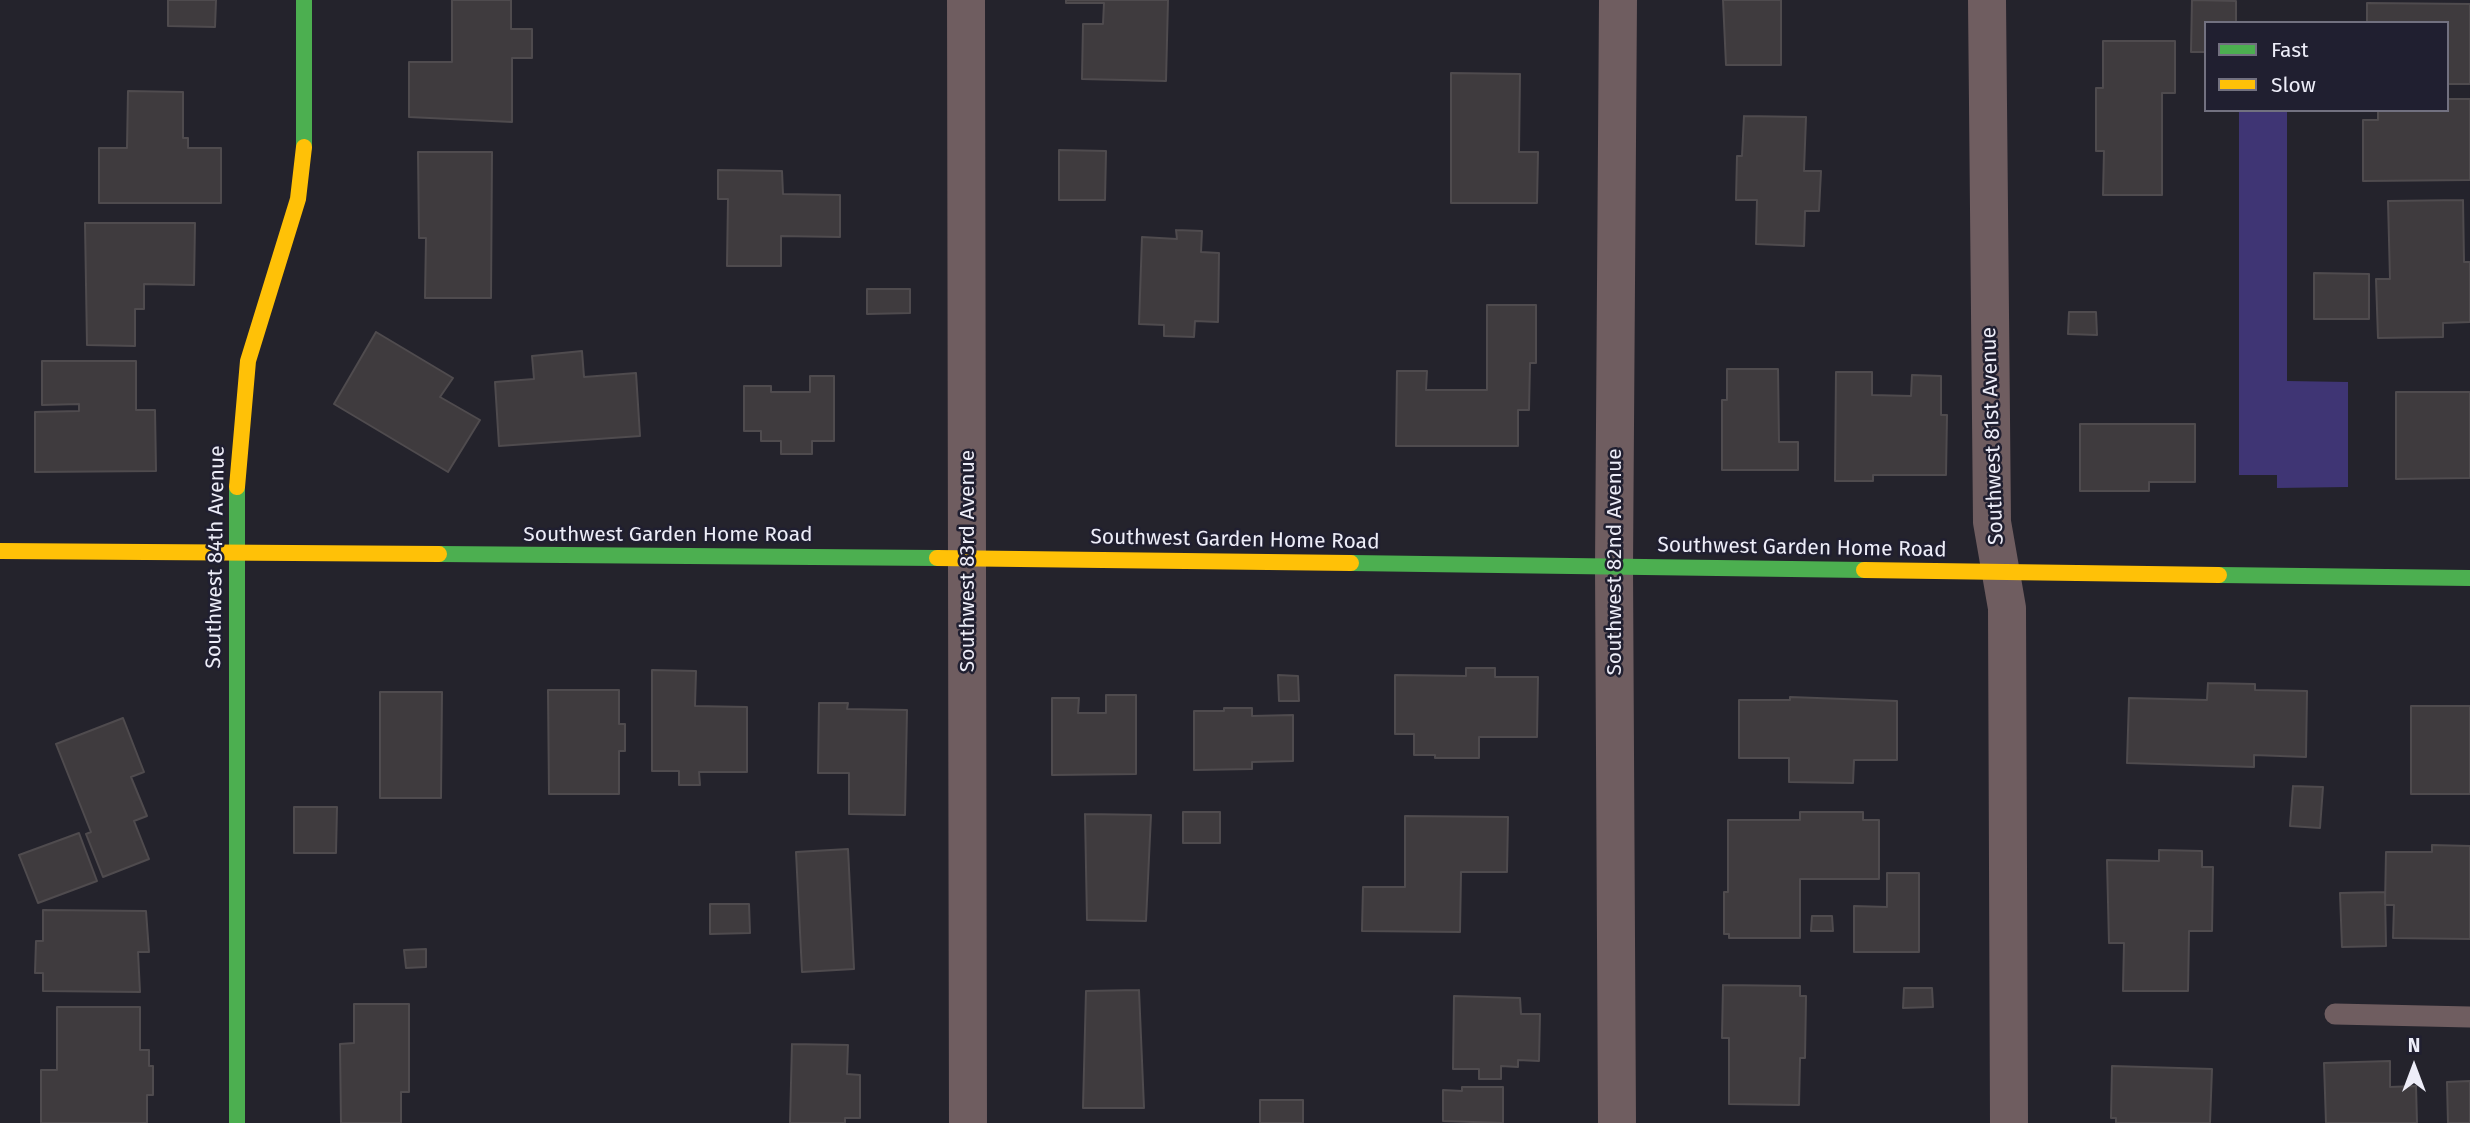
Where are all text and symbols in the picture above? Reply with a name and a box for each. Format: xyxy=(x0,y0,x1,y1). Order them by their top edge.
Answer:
legend xyxy=(2204,21,2449,112)
text: Fast xyxy=(2271,37,2309,63)
text: Slow xyxy=(2271,72,2316,98)
street label: Southwest 81st Avenue xyxy=(1977,327,2009,545)
street label: Southwest 84th Avenue xyxy=(201,445,231,669)
street label: Southwest 82nd Avenue xyxy=(1602,448,1628,676)
street label: Southwest 83rd Avenue xyxy=(955,450,981,672)
street label: Southwest Garden Home Road xyxy=(523,522,813,548)
street label: Southwest Garden Home Road xyxy=(1090,525,1380,555)
street label: Southwest Garden Home Road xyxy=(1657,533,1947,563)
north arrow xyxy=(2379,1032,2449,1102)
text: N xyxy=(2408,1034,2420,1057)

